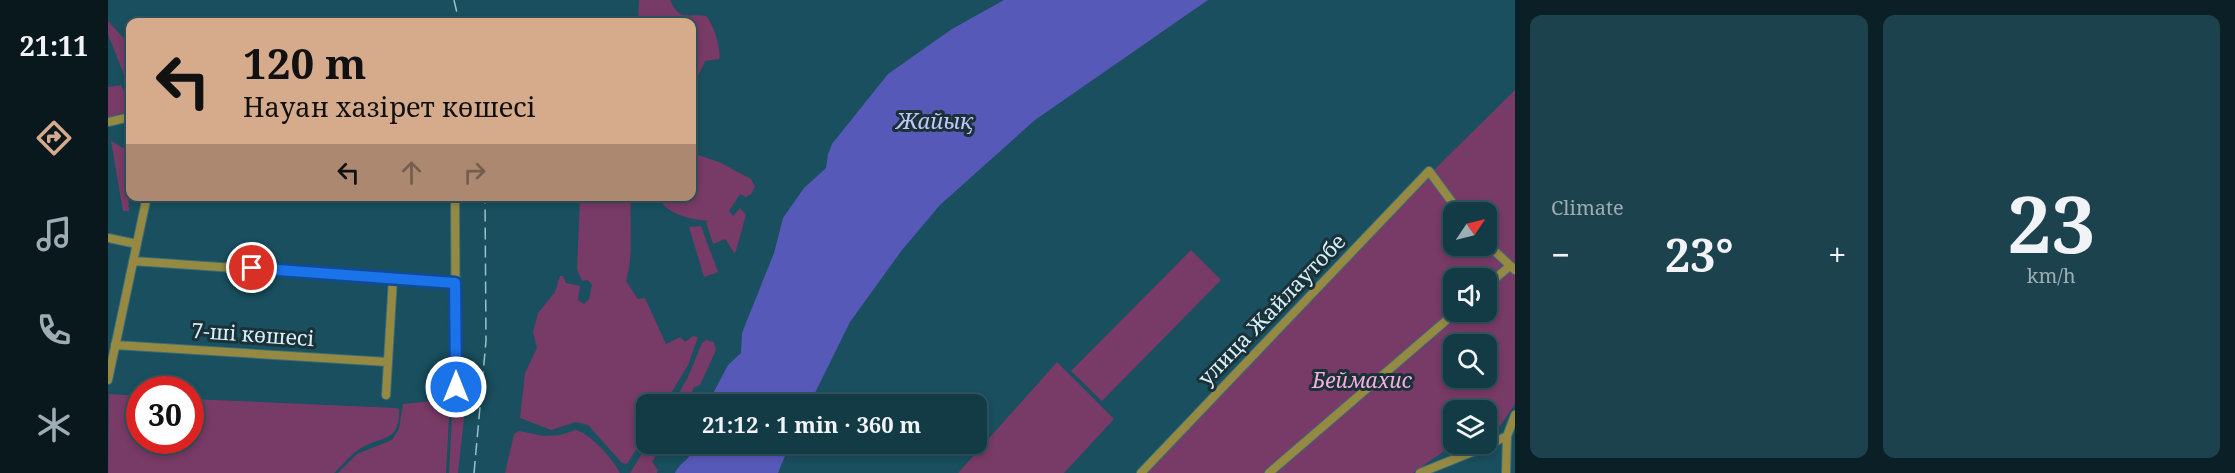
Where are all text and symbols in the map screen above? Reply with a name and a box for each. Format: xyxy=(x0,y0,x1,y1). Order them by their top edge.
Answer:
text: 21:11 xyxy=(19,27,89,64)
text: 120 m xyxy=(243,34,367,91)
icon: left xyxy=(144,42,222,120)
text: Науан хазірет көшесі xyxy=(243,88,536,125)
water label: Жайық xyxy=(895,105,974,135)
icon: directions xyxy=(33,117,75,159)
icon: left xyxy=(332,156,365,189)
icon: ahead xyxy=(395,156,428,189)
icon: right xyxy=(458,156,491,189)
text: 23 xyxy=(2007,170,2095,276)
text: Climate xyxy=(1551,194,1624,221)
north arrow xyxy=(1443,202,1497,256)
map controls xyxy=(1443,202,1497,454)
icon: music xyxy=(33,213,75,255)
text: 23° xyxy=(1665,224,1734,285)
street label: улица Жайлаутобе xyxy=(1192,227,1351,391)
text: − xyxy=(1551,232,1570,277)
text: + xyxy=(1828,232,1846,277)
pin xyxy=(226,242,277,293)
icon: arrive xyxy=(235,251,268,284)
text: km/h xyxy=(2027,262,2076,289)
button: sound xyxy=(1443,268,1497,322)
icon: phone xyxy=(33,309,75,351)
street label: 7-шi көшесі xyxy=(191,316,316,352)
button: search xyxy=(1443,334,1497,388)
position arrow xyxy=(424,355,488,419)
park label: Беймахис xyxy=(1311,366,1413,394)
speed limit sign: 30 xyxy=(126,376,204,454)
button: layers xyxy=(1443,400,1497,454)
icon: climate xyxy=(33,404,75,446)
text: 21:12 · 1 min · 360 m xyxy=(702,409,921,439)

